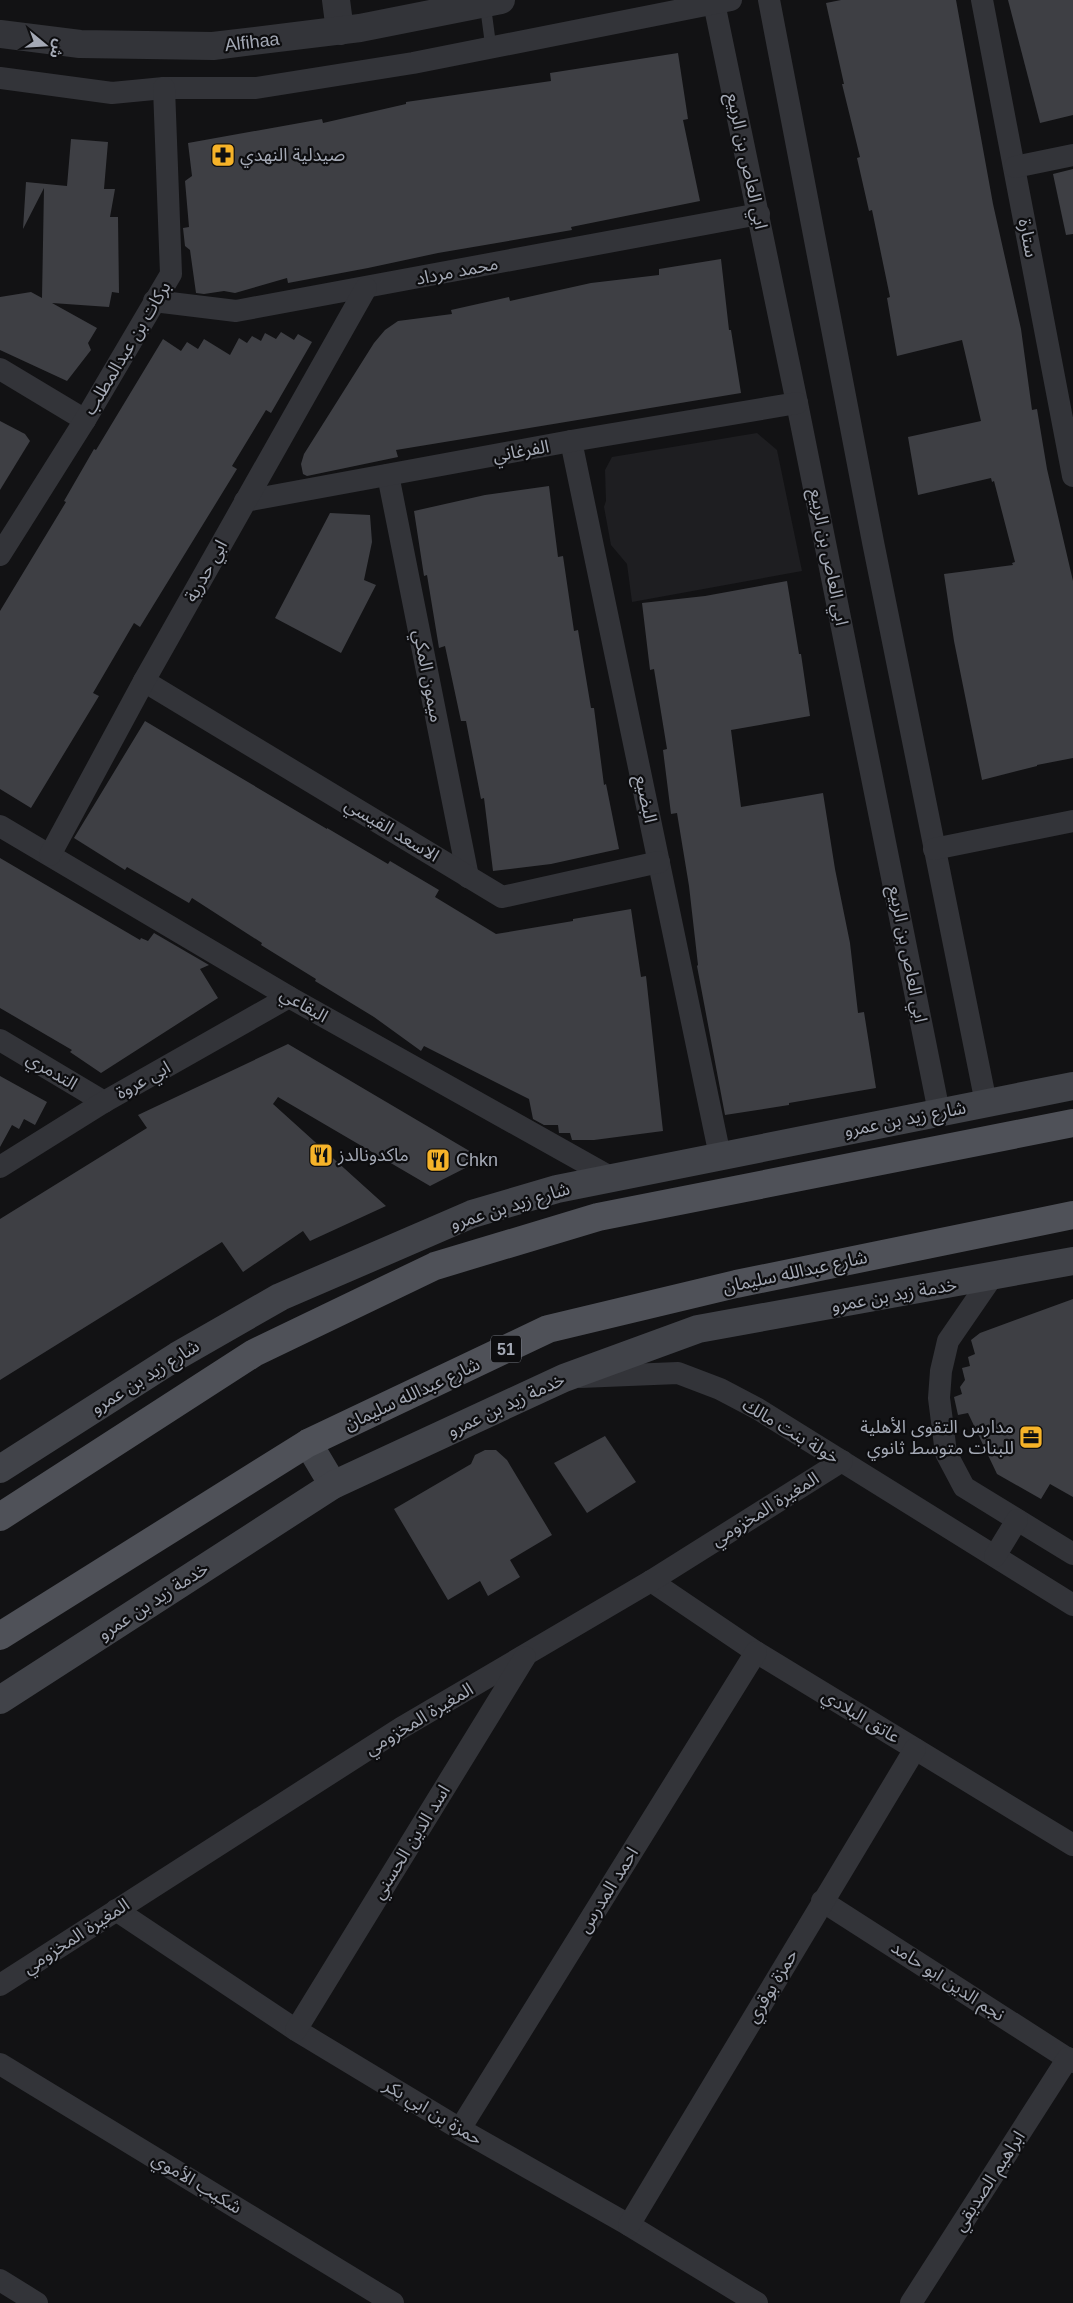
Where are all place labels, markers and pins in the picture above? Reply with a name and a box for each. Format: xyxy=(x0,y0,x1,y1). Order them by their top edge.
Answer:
pharmacy icon: صيدلية النهدي xyxy=(210,142,236,168)
place label: صيدلية النهدي xyxy=(240,145,345,168)
restaurant icon: ماكدونالدز xyxy=(308,1142,334,1168)
place label: ماكدونالدز xyxy=(337,1145,409,1166)
restaurant icon: Chkn xyxy=(425,1147,451,1173)
place label: Chkn xyxy=(456,1150,498,1170)
place label: مدارس التقوى الأهلية للبنات متوسط ثانوي xyxy=(860,1417,1014,1461)
office icon: مدارس التقوى الأهلية للبنات متوسط ثانوي xyxy=(1018,1424,1044,1450)

